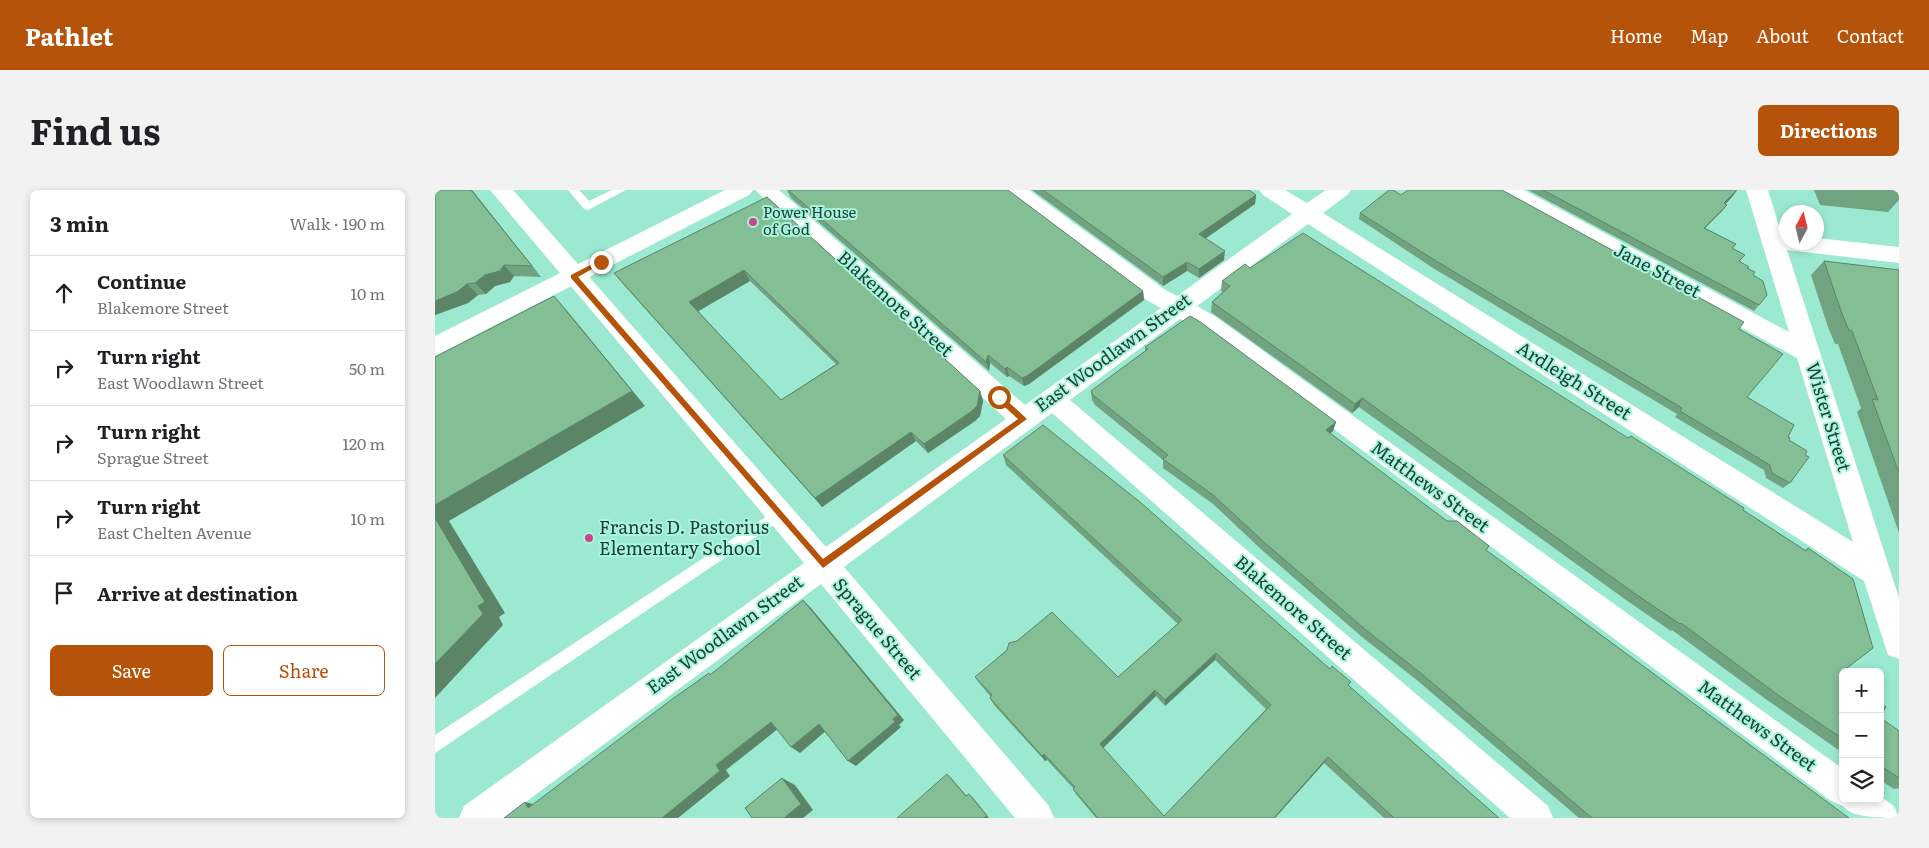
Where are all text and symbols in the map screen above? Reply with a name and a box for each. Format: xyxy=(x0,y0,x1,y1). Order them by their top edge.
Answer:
text: Pathlet xyxy=(25,18,113,53)
text: Home xyxy=(1610,22,1662,49)
text: Map xyxy=(1690,22,1728,49)
text: About xyxy=(1756,22,1809,49)
text: Contact xyxy=(1837,22,1904,49)
text: Find us xyxy=(30,104,160,156)
button: Directions xyxy=(1758,105,1899,156)
place label: Power House of God xyxy=(763,200,857,240)
north arrow xyxy=(1779,205,1824,250)
text: 3 min xyxy=(50,207,109,238)
text: Walk · 190 m xyxy=(289,211,385,235)
marker: Power House of God xyxy=(747,216,759,228)
street label: Jane Street xyxy=(1609,235,1707,304)
street label: Blakemore Street xyxy=(832,243,961,363)
route end xyxy=(590,251,613,274)
text: Continue xyxy=(97,267,186,295)
icon: ahead xyxy=(50,279,78,307)
text: 10 m xyxy=(351,281,385,305)
street label: East Woodlawn Street xyxy=(1028,285,1196,418)
text: Blakemore Street xyxy=(97,295,229,319)
street label: Ardleigh Street xyxy=(1512,334,1638,426)
text: Turn right xyxy=(97,342,201,370)
icon: right xyxy=(50,354,78,382)
text: 50 m xyxy=(349,356,385,380)
street label: Wister Street xyxy=(1800,358,1859,475)
text: East Woodlawn Street xyxy=(97,370,264,394)
route start xyxy=(988,386,1011,409)
text: Turn right xyxy=(97,417,201,445)
icon: right xyxy=(50,429,78,457)
text: 120 m xyxy=(342,431,385,455)
street label: Matthews Street xyxy=(1366,433,1496,539)
text: Sprague Street xyxy=(97,445,209,469)
text: Turn right xyxy=(97,492,201,520)
icon: right xyxy=(50,504,78,532)
text: 10 m xyxy=(351,506,385,530)
place label: Francis D. Pastorius Elementary School xyxy=(599,513,769,561)
text: East Chelten Avenue xyxy=(97,520,252,544)
marker: Francis D. Pastorius Elementary School xyxy=(583,532,595,544)
street label: Blakemore Street xyxy=(1229,548,1359,666)
street label: East Woodlawn Street xyxy=(640,567,808,700)
street label: Sprague Street xyxy=(827,571,929,685)
icon: arrive xyxy=(50,579,78,607)
text: Arrive at destination xyxy=(97,579,298,607)
button: Save xyxy=(50,645,213,696)
button: Share xyxy=(223,645,385,696)
map controls xyxy=(1839,668,1884,803)
button: + xyxy=(1839,668,1884,713)
street label: Matthews Street xyxy=(1693,672,1823,778)
button: − xyxy=(1839,713,1884,758)
button: layers xyxy=(1839,758,1884,803)

